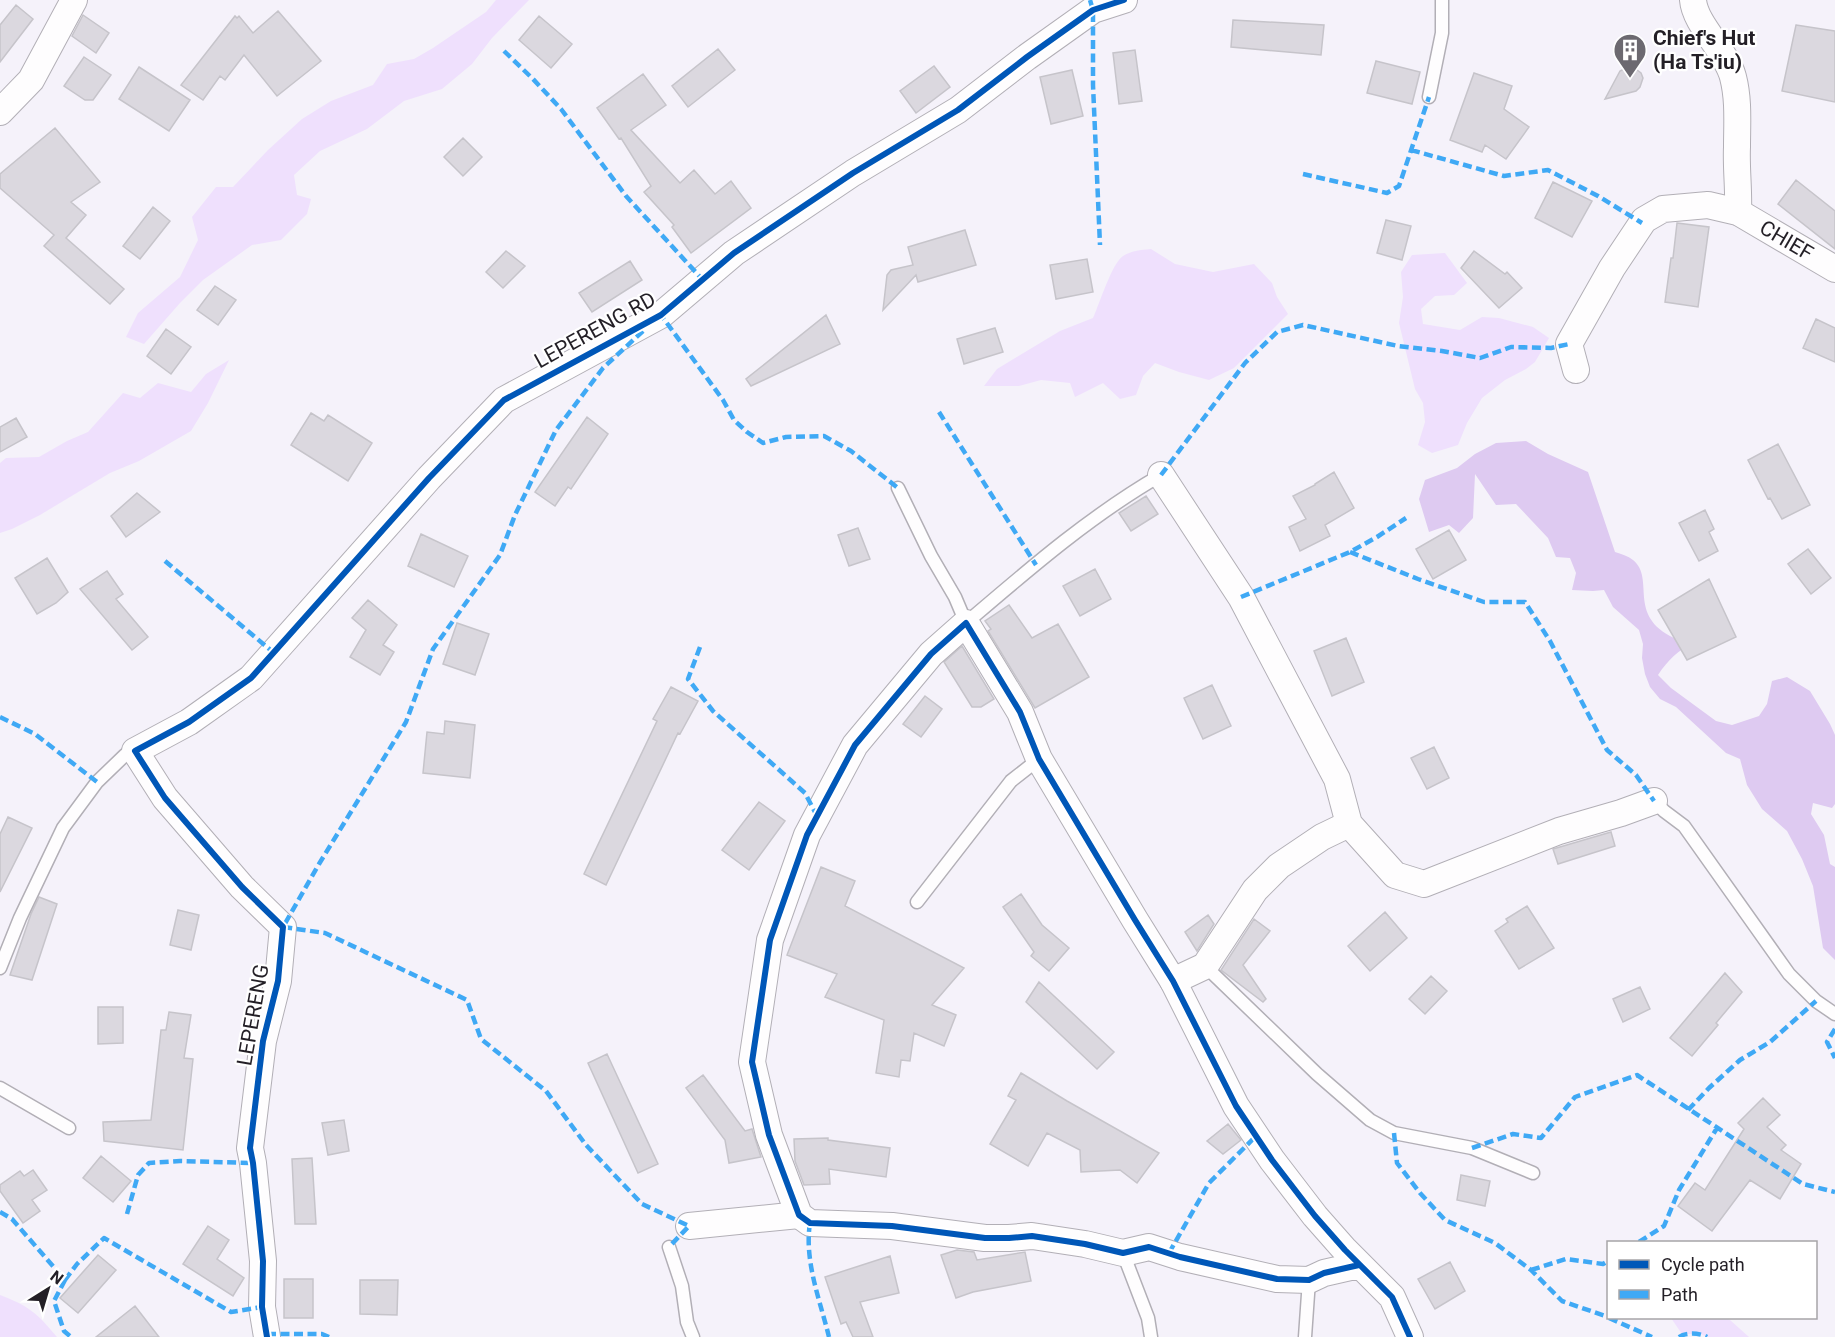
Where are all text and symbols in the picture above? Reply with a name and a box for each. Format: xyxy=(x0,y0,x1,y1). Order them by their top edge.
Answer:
place label: Chief's Hut (Ha Ts'iu) xyxy=(1653,26,1755,74)
building icon: Chief's Hut (Ha Ts'iu) xyxy=(1612,32,1648,79)
street label: CHIEF xyxy=(1755,215,1817,265)
street label: LEPERENG RD xyxy=(530,287,660,373)
street label: LEPERENG xyxy=(232,962,274,1068)
legend xyxy=(1607,1241,1817,1319)
text: Cycle path xyxy=(1661,1254,1745,1275)
north arrow xyxy=(18,1259,78,1319)
text: N xyxy=(46,1266,67,1288)
text: Path xyxy=(1661,1284,1698,1305)

